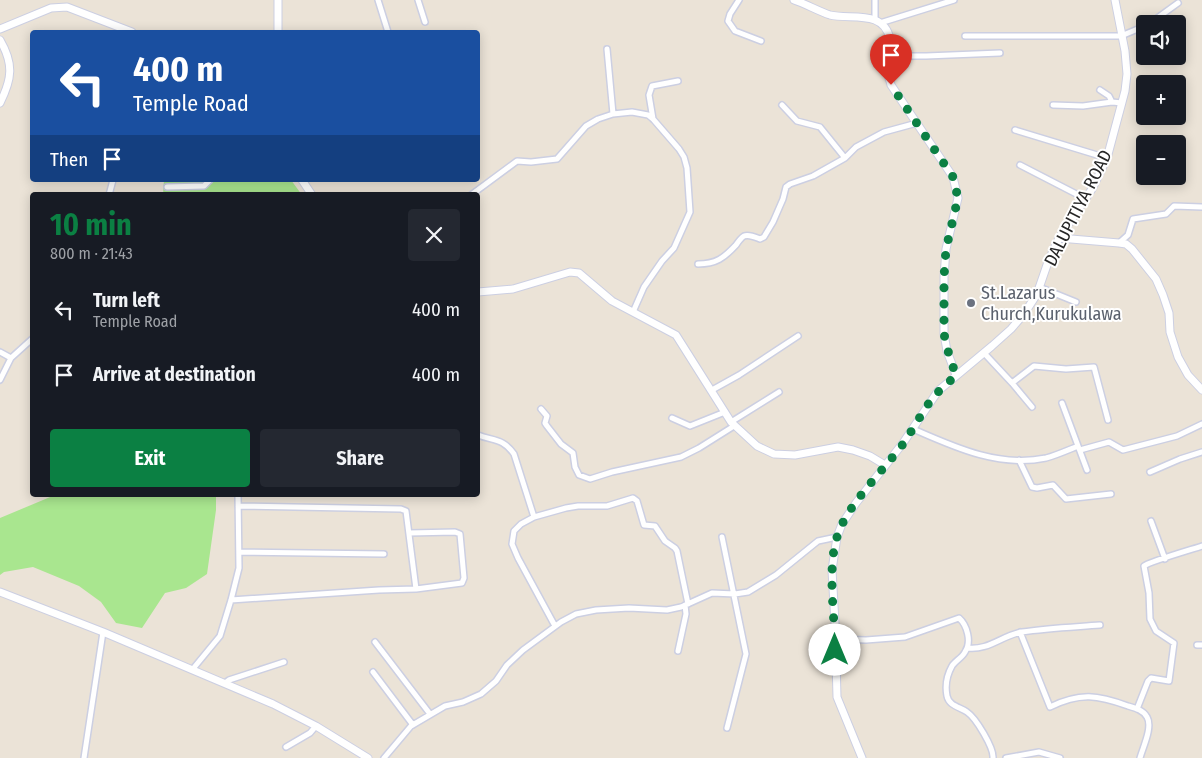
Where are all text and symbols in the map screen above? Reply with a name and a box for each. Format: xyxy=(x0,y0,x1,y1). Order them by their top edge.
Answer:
map controls xyxy=(1136,15,1186,185)
button: sound xyxy=(1136,15,1186,65)
pin xyxy=(870,34,912,85)
icon: arrive xyxy=(877,41,905,69)
text: 400 m xyxy=(133,48,223,90)
icon: left xyxy=(50,50,115,115)
button: + xyxy=(1136,75,1186,125)
text: Temple Road xyxy=(133,90,249,117)
button: − xyxy=(1136,135,1186,185)
icon: arrive xyxy=(98,145,126,173)
street label: DALUPITIYA ROAD xyxy=(1039,146,1117,270)
text: Then xyxy=(50,148,88,171)
text: 10 min xyxy=(50,207,132,243)
button: close xyxy=(408,209,460,261)
text: 800 m · 21:43 xyxy=(50,244,133,263)
place label: St.Lazarus Church,Kurukulawa xyxy=(981,282,1122,325)
text: Turn left xyxy=(93,289,160,312)
icon: left xyxy=(50,296,78,324)
marker: St.Lazarus Church,Kurukulawa xyxy=(965,297,977,309)
text: 400 m xyxy=(412,298,460,321)
text: Temple Road xyxy=(93,312,177,331)
icon: arrive xyxy=(50,361,78,389)
text: Arrive at destination xyxy=(93,363,256,386)
text: 400 m xyxy=(412,363,460,386)
button: Exit xyxy=(50,429,250,487)
button: Share xyxy=(260,429,460,487)
position arrow xyxy=(808,623,860,675)

